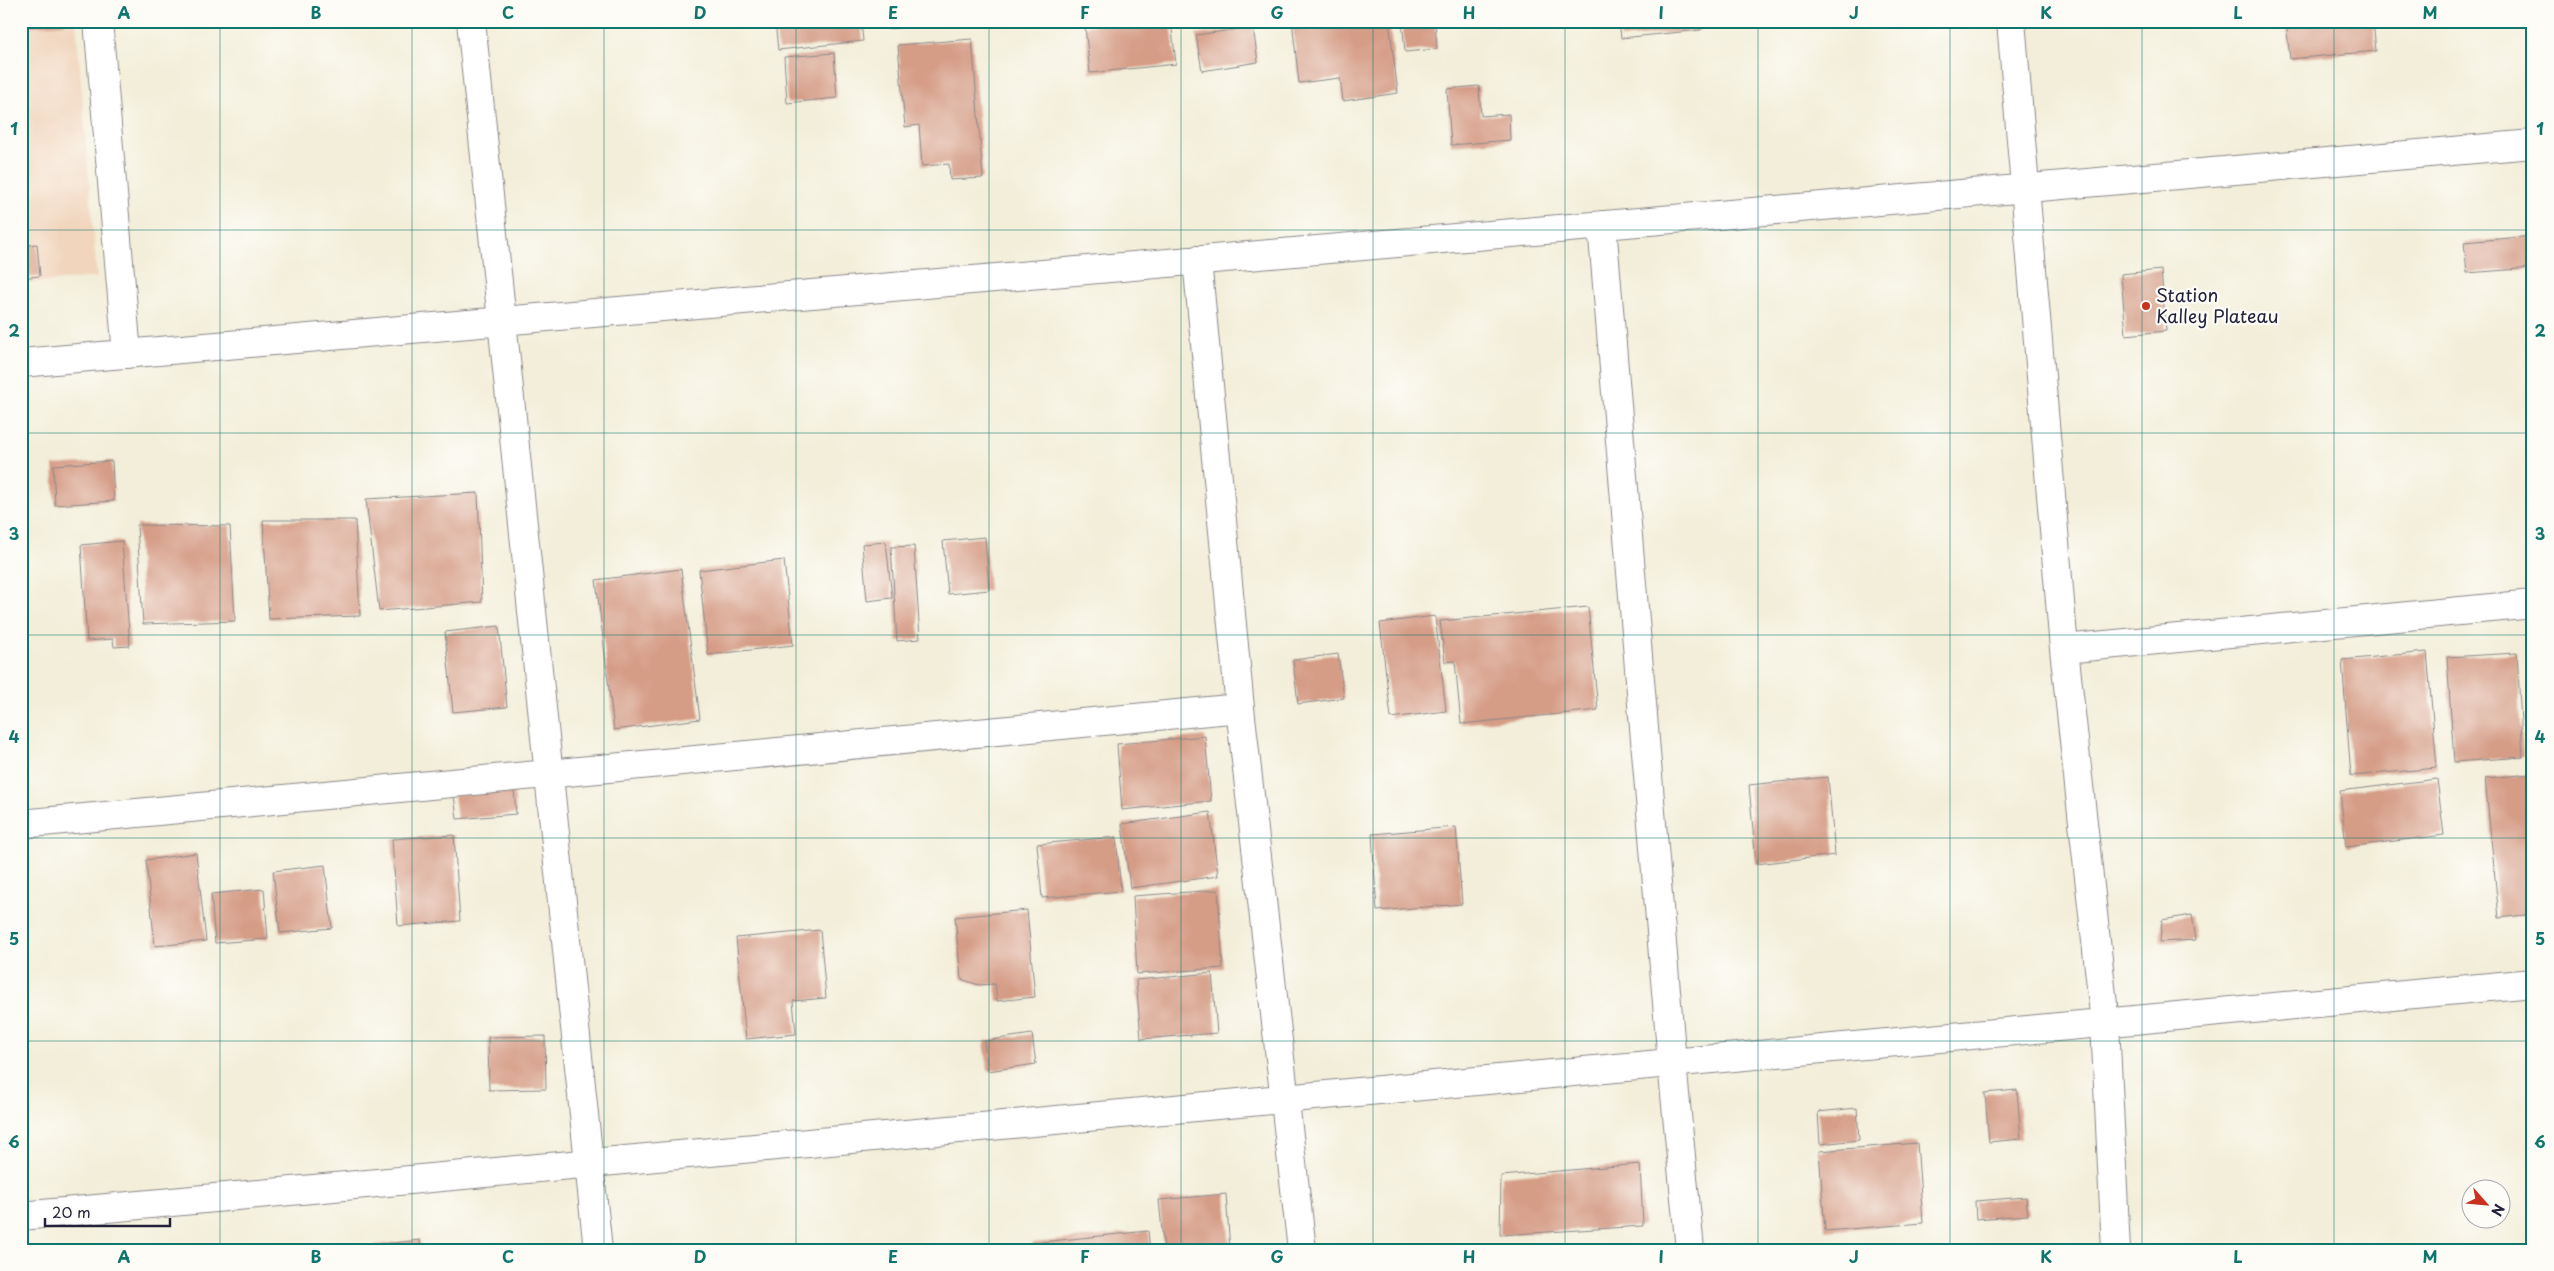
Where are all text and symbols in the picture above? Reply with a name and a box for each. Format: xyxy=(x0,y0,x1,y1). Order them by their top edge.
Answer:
text: A xyxy=(118,0,131,24)
text: B xyxy=(311,0,322,24)
text: C xyxy=(502,0,514,24)
text: D xyxy=(694,0,706,24)
text: E xyxy=(888,0,898,24)
text: F xyxy=(1080,0,1090,24)
text: G xyxy=(1270,0,1284,24)
text: H xyxy=(1463,0,1475,24)
text: I xyxy=(1658,0,1664,24)
text: J xyxy=(1849,0,1859,24)
text: K xyxy=(2040,0,2052,24)
text: L xyxy=(2233,0,2243,24)
text: M xyxy=(2422,0,2438,24)
text: 1 xyxy=(10,116,18,140)
text: 1 xyxy=(2536,116,2544,140)
place label: Station Kalley Plateau xyxy=(2156,281,2278,329)
marker: Station Kalley Plateau xyxy=(2140,300,2152,312)
text: 2 xyxy=(8,318,20,342)
text: 2 xyxy=(2534,318,2546,342)
text: 3 xyxy=(9,521,19,545)
text: 3 xyxy=(2535,521,2545,545)
text: 4 xyxy=(9,724,20,748)
text: 4 xyxy=(2535,724,2546,748)
text: 5 xyxy=(9,926,19,950)
text: 5 xyxy=(2535,926,2545,950)
text: 6 xyxy=(8,1129,20,1153)
text: 6 xyxy=(2534,1129,2546,1153)
north arrow xyxy=(2462,1178,2512,1228)
scale bar xyxy=(45,1196,170,1228)
text: 20 m xyxy=(52,1200,91,1223)
text: N xyxy=(2486,1200,2510,1220)
text: A xyxy=(118,1244,131,1268)
text: B xyxy=(311,1244,322,1268)
text: C xyxy=(502,1244,514,1268)
text: D xyxy=(694,1244,706,1268)
text: E xyxy=(888,1244,898,1268)
text: F xyxy=(1080,1244,1090,1268)
text: G xyxy=(1270,1244,1284,1268)
text: H xyxy=(1463,1244,1475,1268)
text: I xyxy=(1658,1244,1664,1268)
text: J xyxy=(1849,1244,1859,1268)
text: K xyxy=(2040,1244,2052,1268)
text: L xyxy=(2233,1244,2243,1268)
text: M xyxy=(2422,1244,2438,1268)

